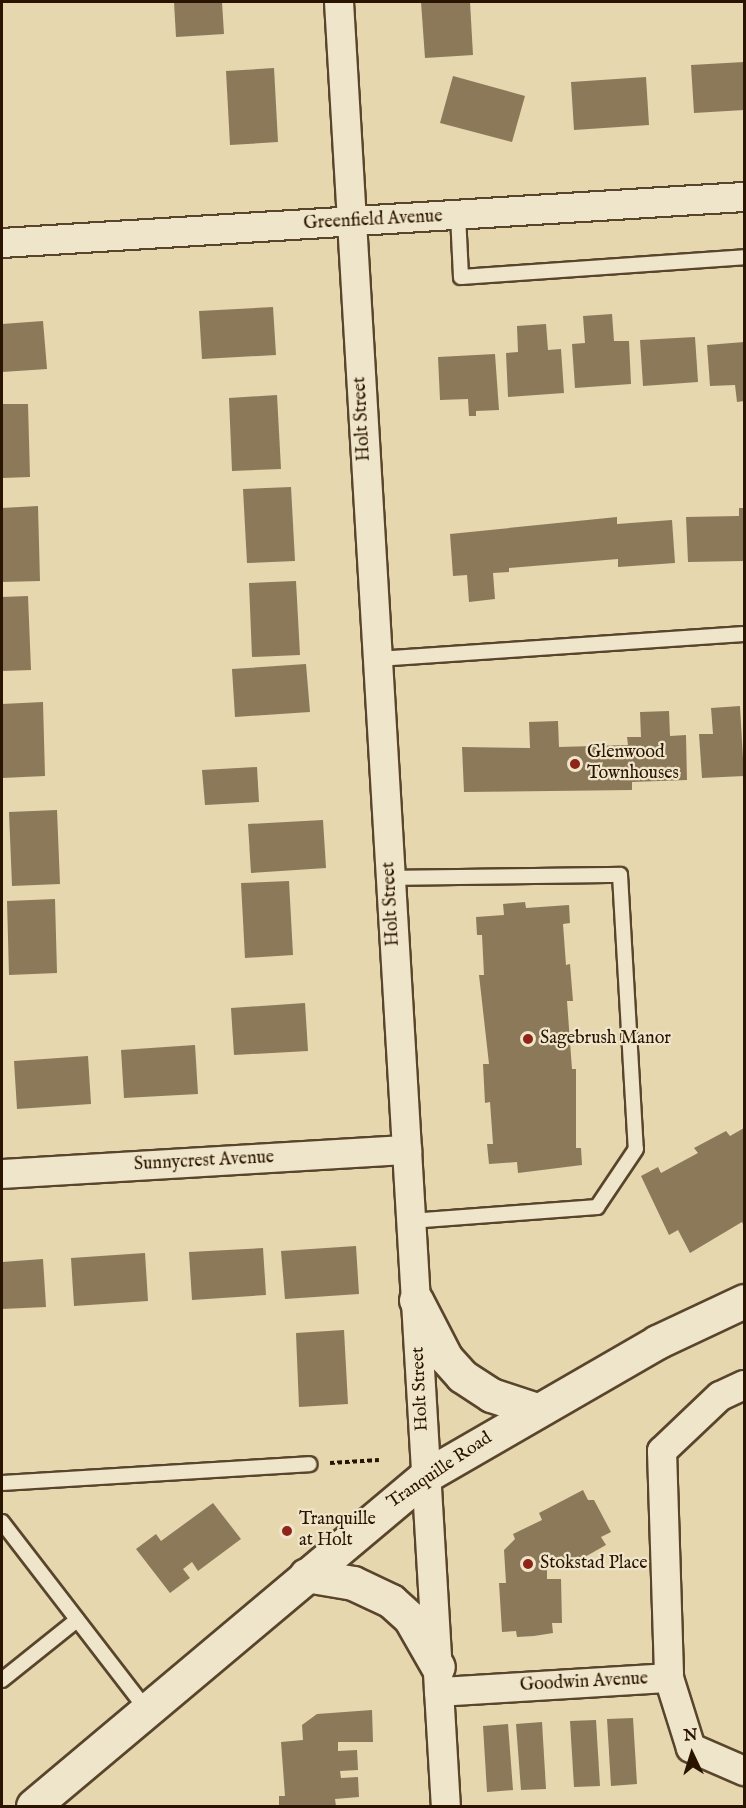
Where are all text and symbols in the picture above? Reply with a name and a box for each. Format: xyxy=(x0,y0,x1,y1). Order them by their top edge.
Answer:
street label: Greenfield Avenue xyxy=(303,207,443,235)
street label: Holt Street xyxy=(350,376,376,462)
place label: Glenwood Townhouses xyxy=(587,743,679,786)
marker: Glenwood Townhouses xyxy=(568,757,582,771)
street label: Holt Street xyxy=(379,861,405,947)
place label: Sagebrush Manor xyxy=(540,1028,671,1050)
marker: Sagebrush Manor xyxy=(521,1032,535,1046)
street label: Sunnycrest Avenue xyxy=(133,1148,275,1176)
street label: Holt Street xyxy=(408,1346,434,1432)
street label: Tranquille Road xyxy=(384,1428,496,1514)
place label: Tranquille at Holt xyxy=(299,1510,376,1552)
marker: Tranquille at Holt xyxy=(280,1524,294,1538)
place label: Stokstad Place xyxy=(540,1553,648,1575)
marker: Stokstad Place xyxy=(521,1557,535,1571)
street label: Goodwin Avenue xyxy=(519,1669,649,1697)
north arrow xyxy=(662,1724,722,1784)
text: N xyxy=(683,1726,698,1747)

